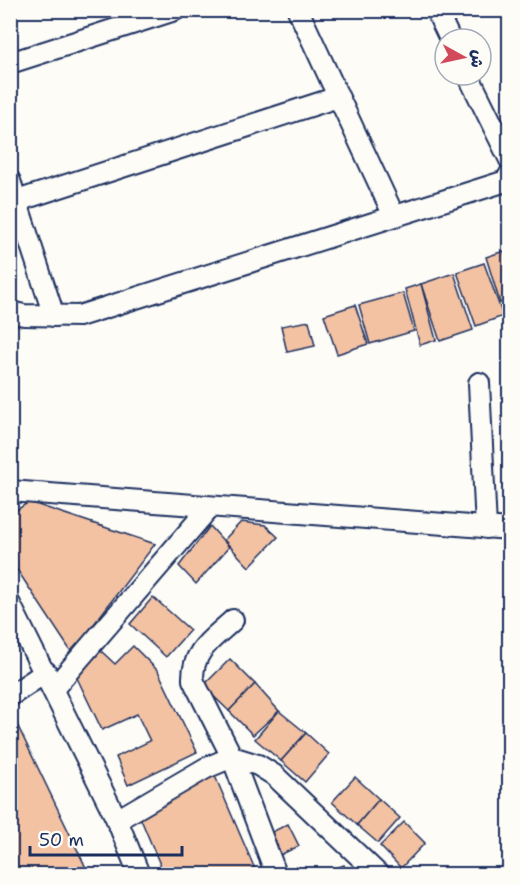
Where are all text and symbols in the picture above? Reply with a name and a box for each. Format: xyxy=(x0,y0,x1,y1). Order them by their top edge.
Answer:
north arrow xyxy=(433,27,493,87)
text: ش xyxy=(466,49,489,69)
scale bar xyxy=(30,819,182,857)
text: 50 m xyxy=(39,828,84,852)

